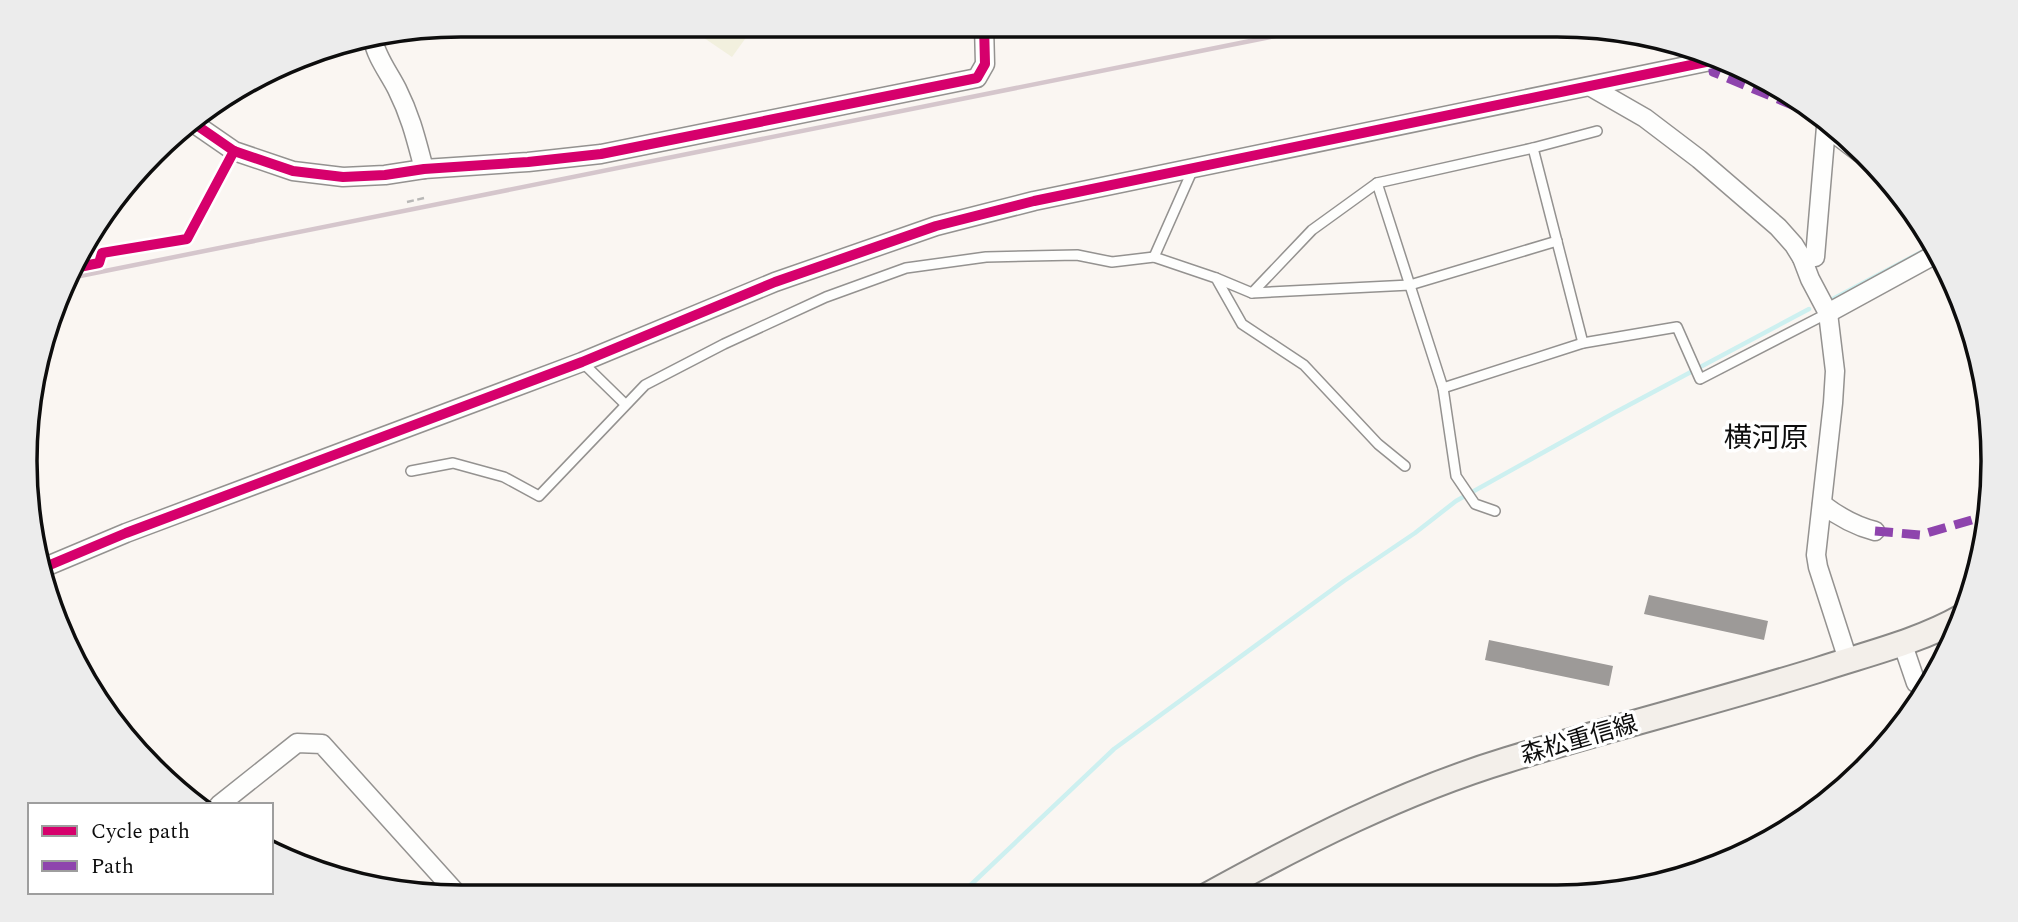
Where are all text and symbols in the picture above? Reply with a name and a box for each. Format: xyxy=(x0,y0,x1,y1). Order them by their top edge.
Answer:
district label: 横河原 xyxy=(1724,417,1808,460)
street label: 森松重信線 xyxy=(1517,706,1642,774)
legend xyxy=(28,803,273,894)
text: Cycle path xyxy=(91,816,190,848)
text: Path xyxy=(91,851,134,883)

